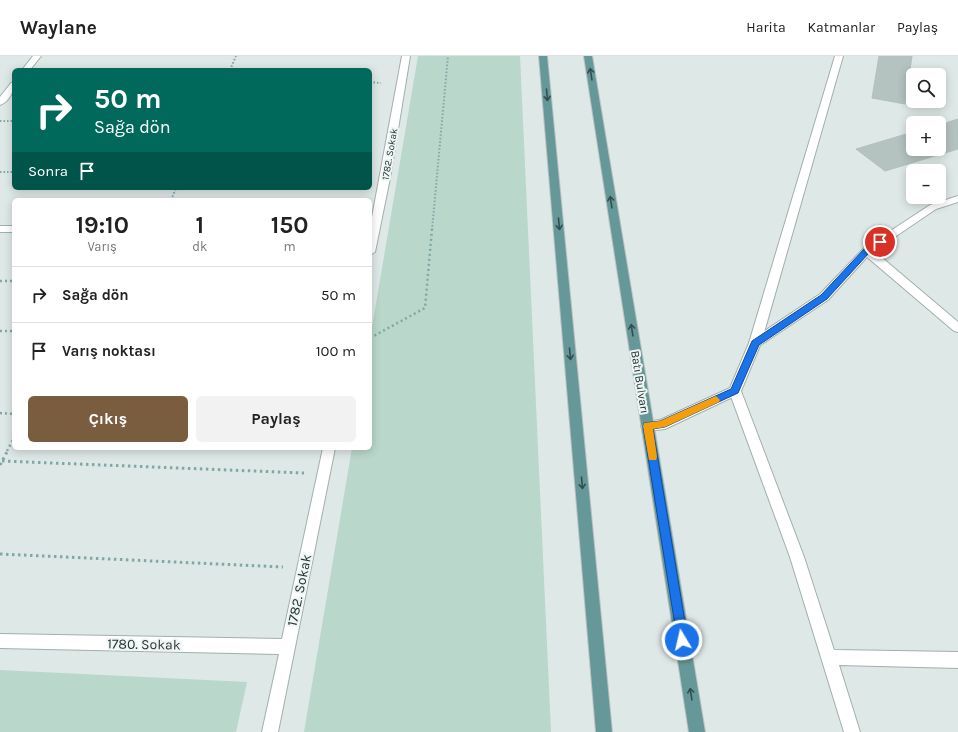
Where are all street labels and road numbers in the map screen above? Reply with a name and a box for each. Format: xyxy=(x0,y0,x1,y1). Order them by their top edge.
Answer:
street label: 1782. Sokak xyxy=(380,127,401,181)
street label: Batı Bulvarı xyxy=(628,349,652,415)
street label: 1782. Sokak xyxy=(284,552,315,628)
street label: 1780. Sokak xyxy=(107,635,181,654)

